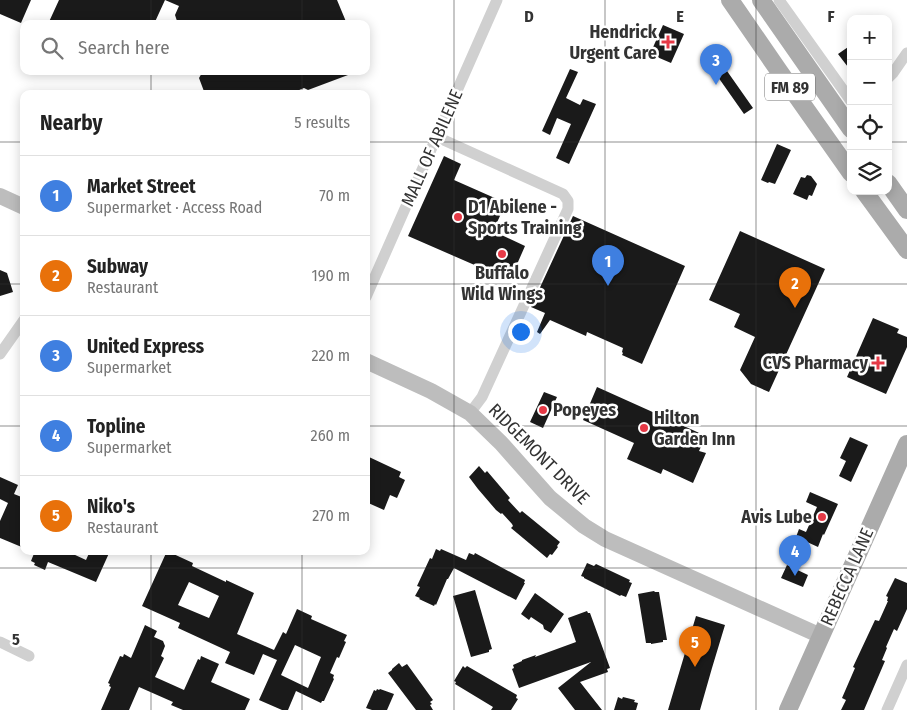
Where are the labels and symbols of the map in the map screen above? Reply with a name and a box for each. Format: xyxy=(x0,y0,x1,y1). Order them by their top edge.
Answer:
text: D xyxy=(524,7,534,26)
text: E xyxy=(676,7,684,26)
text: F xyxy=(827,7,835,26)
place label: Hendrick Urgent Care xyxy=(569,21,658,64)
marker: Hendrick Urgent Care xyxy=(661,35,675,49)
pin: 3 xyxy=(700,44,732,85)
road number: FM 89 xyxy=(765,74,815,100)
street label: MALL OF ABILENE xyxy=(396,86,468,210)
place label: D1 Abilene - Sports Training xyxy=(468,196,582,239)
marker: D1 Abilene - Sports Training xyxy=(452,211,464,223)
pin: 1 xyxy=(592,245,624,286)
marker: Buffalo Wild Wings xyxy=(496,248,508,260)
place label: Buffalo Wild Wings xyxy=(461,262,543,305)
pin: 2 xyxy=(779,267,811,308)
your location xyxy=(508,319,534,345)
place label: CVS Pharmacy xyxy=(763,352,868,374)
marker: CVS Pharmacy xyxy=(872,357,884,369)
street label: RIDGEMONT DRIVE xyxy=(484,399,594,509)
place label: Popeyes xyxy=(553,399,616,421)
marker: Popeyes xyxy=(537,404,549,416)
place label: Hilton Garden Inn xyxy=(654,407,735,450)
marker: Hilton Garden Inn xyxy=(638,422,650,434)
place label: Avis Lube xyxy=(740,506,812,528)
marker: Avis Lube xyxy=(816,511,828,523)
street label: REBECCA LANE xyxy=(816,525,878,629)
pin: 4 xyxy=(779,535,811,576)
pin: 5 xyxy=(679,626,711,667)
text: 5 xyxy=(12,630,20,649)

